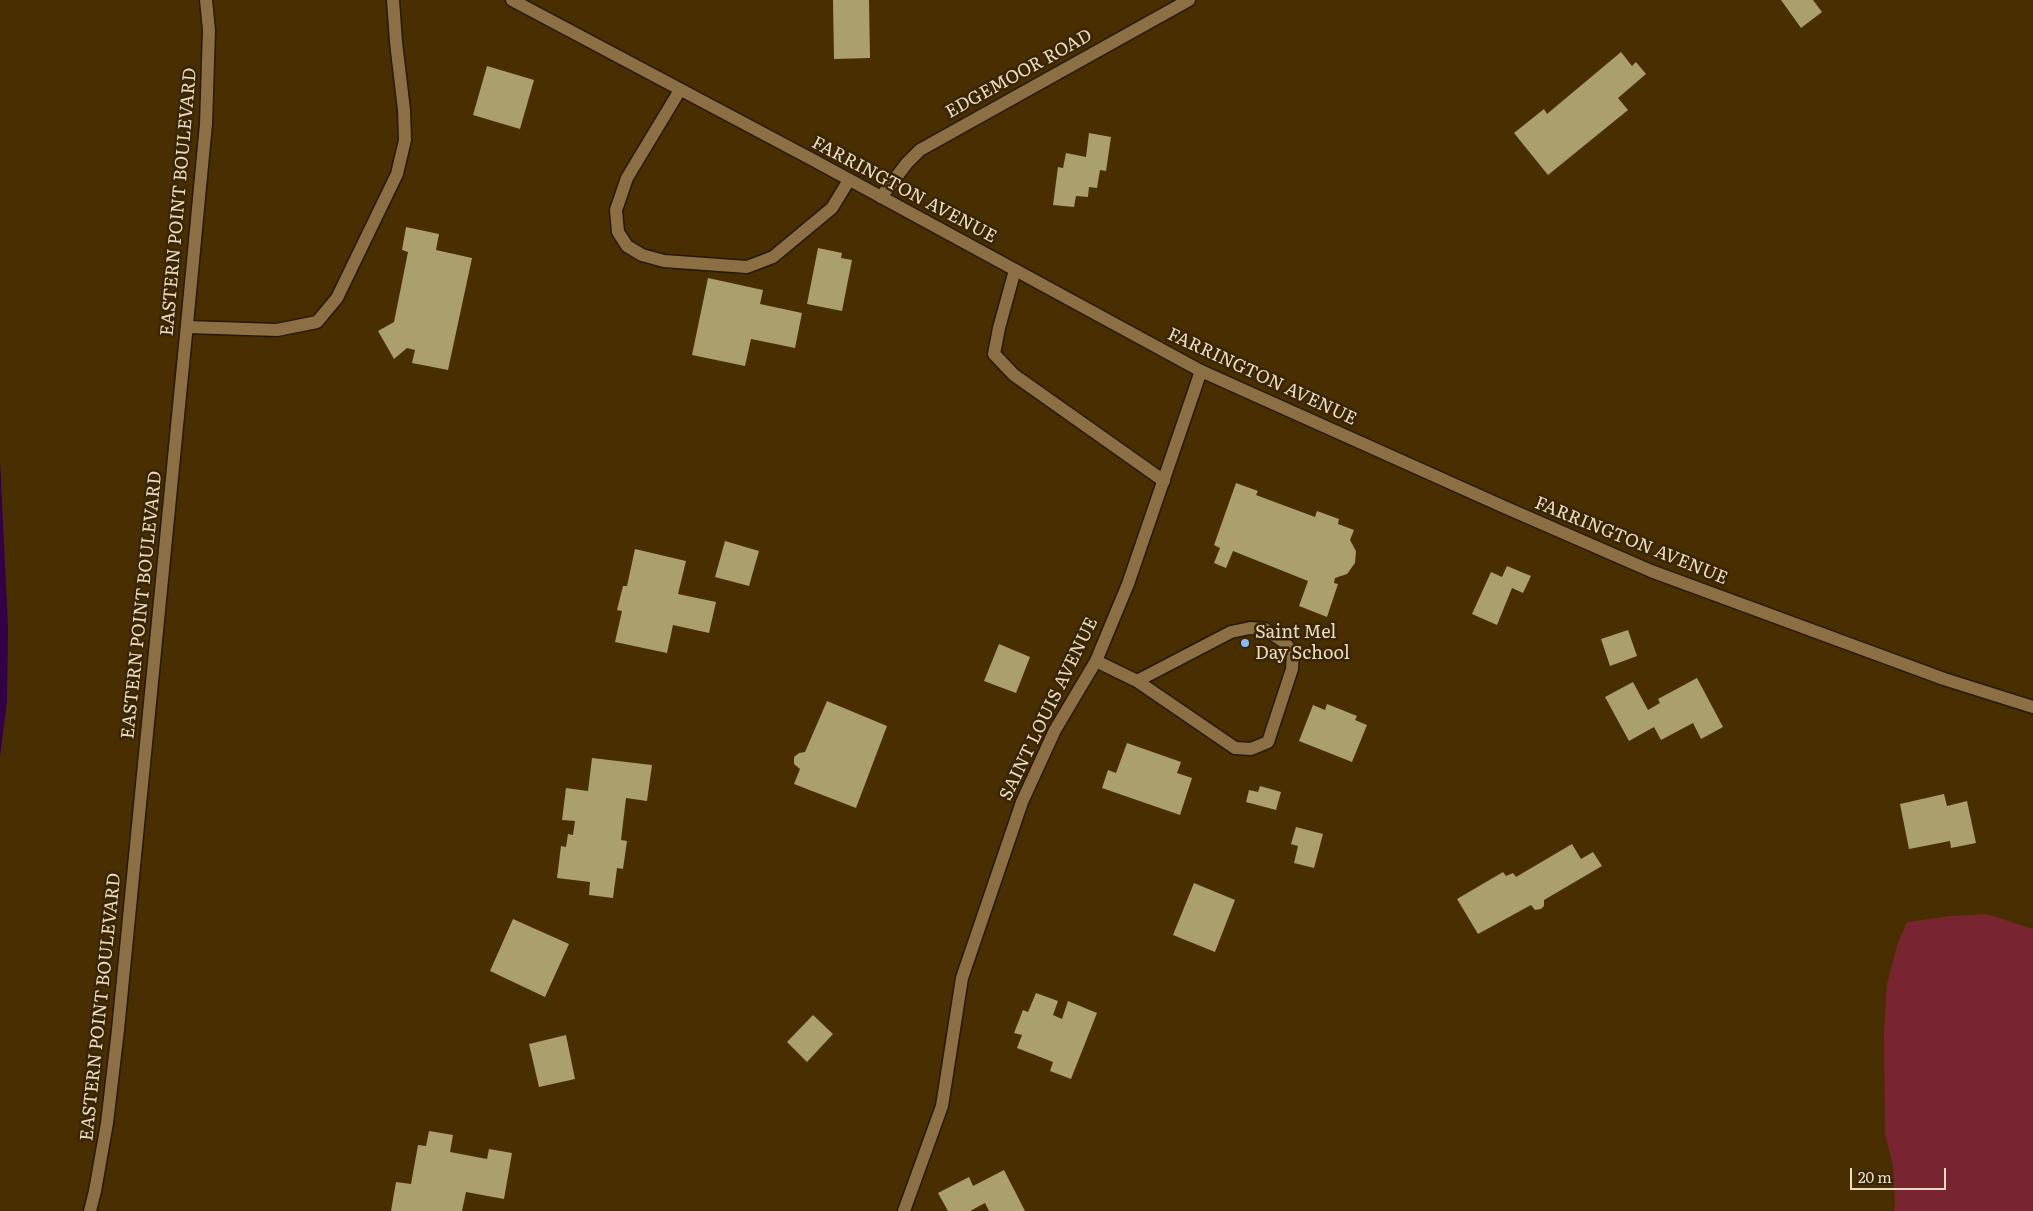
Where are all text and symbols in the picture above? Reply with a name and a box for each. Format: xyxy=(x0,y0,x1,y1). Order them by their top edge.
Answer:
street label: EDGEMOOR ROAD xyxy=(942,25,1096,123)
street label: EASTERN POINT BOULEVARD xyxy=(157,67,201,337)
street label: FARRINGTON AVENUE xyxy=(808,132,1000,248)
street label: FARRINGTON AVENUE xyxy=(1164,324,1360,430)
street label: EASTERN POINT BOULEVARD xyxy=(117,470,167,740)
street label: FARRINGTON AVENUE xyxy=(1531,492,1731,590)
street label: SAINT LOUIS AVENUE xyxy=(995,614,1103,804)
place label: Saint Mel Day School xyxy=(1255,622,1350,664)
marker: Saint Mel Day School xyxy=(1239,637,1251,649)
street label: EASTERN POINT BOULEVARD xyxy=(76,872,126,1142)
scale bar xyxy=(1853,1158,1949,1190)
text: 20 m xyxy=(1858,1165,1892,1188)

